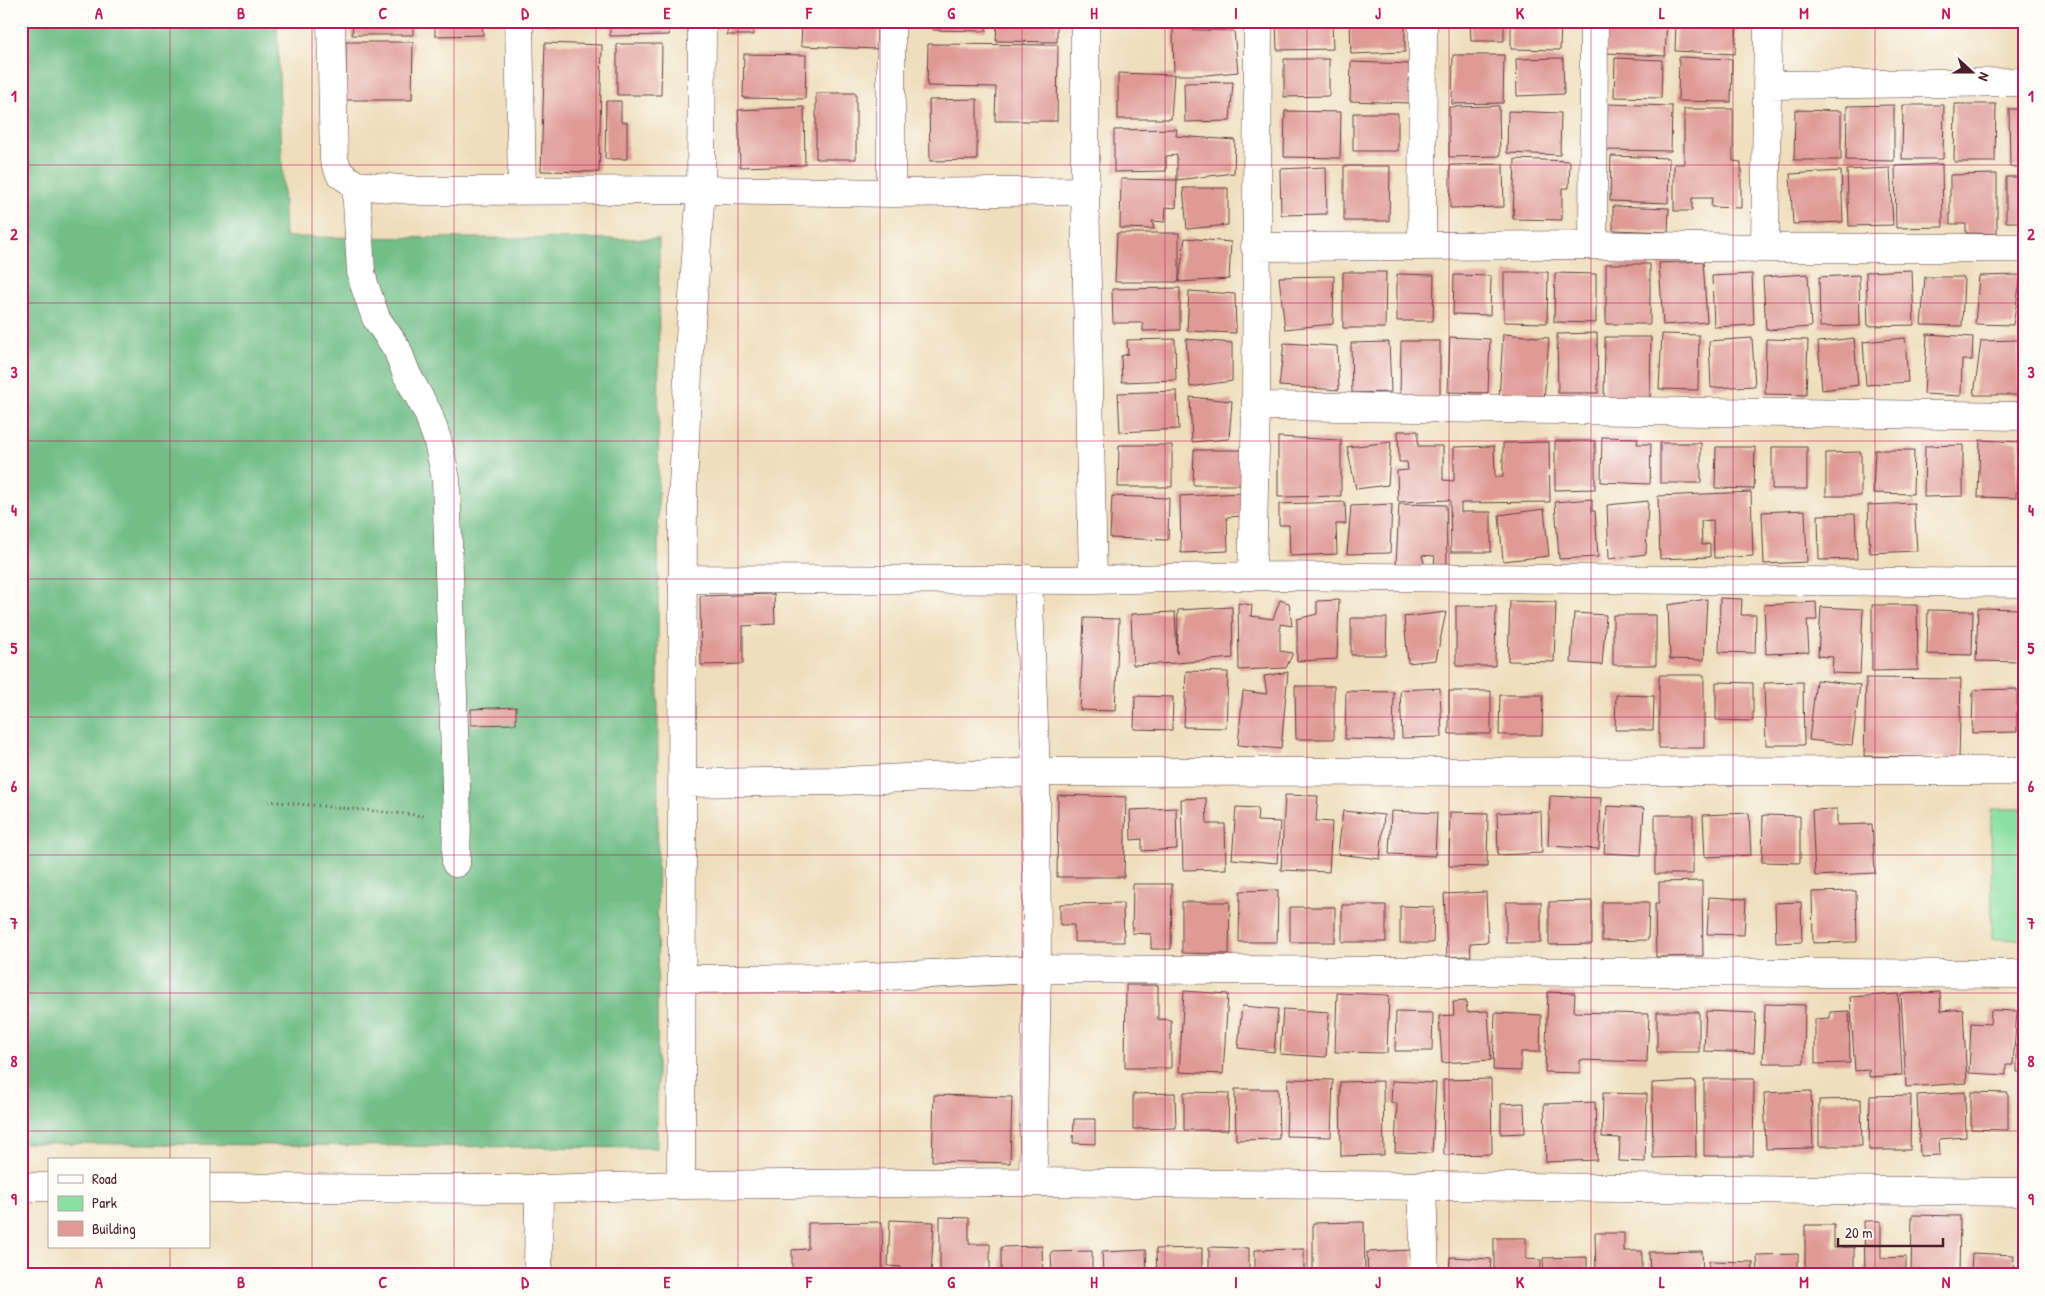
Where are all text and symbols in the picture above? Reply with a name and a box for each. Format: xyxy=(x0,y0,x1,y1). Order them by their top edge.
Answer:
text: A xyxy=(95,2,103,24)
text: B xyxy=(237,2,245,24)
text: C xyxy=(379,2,388,24)
text: D xyxy=(521,2,529,24)
text: E xyxy=(663,2,671,24)
text: F xyxy=(805,2,813,24)
text: G xyxy=(947,2,955,24)
text: H xyxy=(1090,2,1098,24)
text: I xyxy=(1234,2,1238,24)
text: J xyxy=(1375,2,1381,24)
text: K xyxy=(1516,2,1525,24)
text: L xyxy=(1659,2,1665,24)
text: M xyxy=(1799,2,1809,24)
text: N xyxy=(1942,2,1951,24)
north arrow xyxy=(1948,48,1998,98)
text: N xyxy=(1974,70,1995,84)
text: 1 xyxy=(11,85,17,107)
text: 1 xyxy=(2028,85,2034,107)
text: 2 xyxy=(10,223,18,245)
text: 2 xyxy=(2027,223,2035,245)
text: 3 xyxy=(10,361,18,383)
text: 3 xyxy=(2027,361,2035,383)
text: 4 xyxy=(11,499,17,521)
text: 4 xyxy=(2028,499,2034,521)
text: 5 xyxy=(11,637,18,659)
text: 5 xyxy=(2028,637,2035,659)
text: 6 xyxy=(11,775,18,797)
text: 6 xyxy=(2028,775,2035,797)
text: 7 xyxy=(9,912,18,934)
text: 7 xyxy=(2026,912,2035,934)
text: 8 xyxy=(11,1050,18,1072)
text: 8 xyxy=(2028,1050,2035,1072)
legend xyxy=(48,1158,210,1248)
text: Road xyxy=(92,1168,117,1189)
text: 9 xyxy=(11,1188,17,1210)
text: 9 xyxy=(2028,1188,2034,1210)
text: Park xyxy=(92,1192,117,1213)
scale bar xyxy=(1838,1216,1942,1248)
text: Building xyxy=(92,1218,136,1239)
text: 20 m xyxy=(1845,1222,1872,1243)
text: A xyxy=(95,1271,103,1293)
text: B xyxy=(237,1271,245,1293)
text: C xyxy=(379,1271,388,1293)
text: D xyxy=(521,1271,529,1293)
text: E xyxy=(663,1271,671,1293)
text: F xyxy=(805,1271,813,1293)
text: G xyxy=(947,1271,955,1293)
text: H xyxy=(1090,1271,1098,1293)
text: I xyxy=(1234,1271,1238,1293)
text: J xyxy=(1375,1271,1381,1293)
text: K xyxy=(1516,1271,1525,1293)
text: L xyxy=(1659,1271,1665,1293)
text: M xyxy=(1799,1271,1809,1293)
text: N xyxy=(1942,1271,1951,1293)

